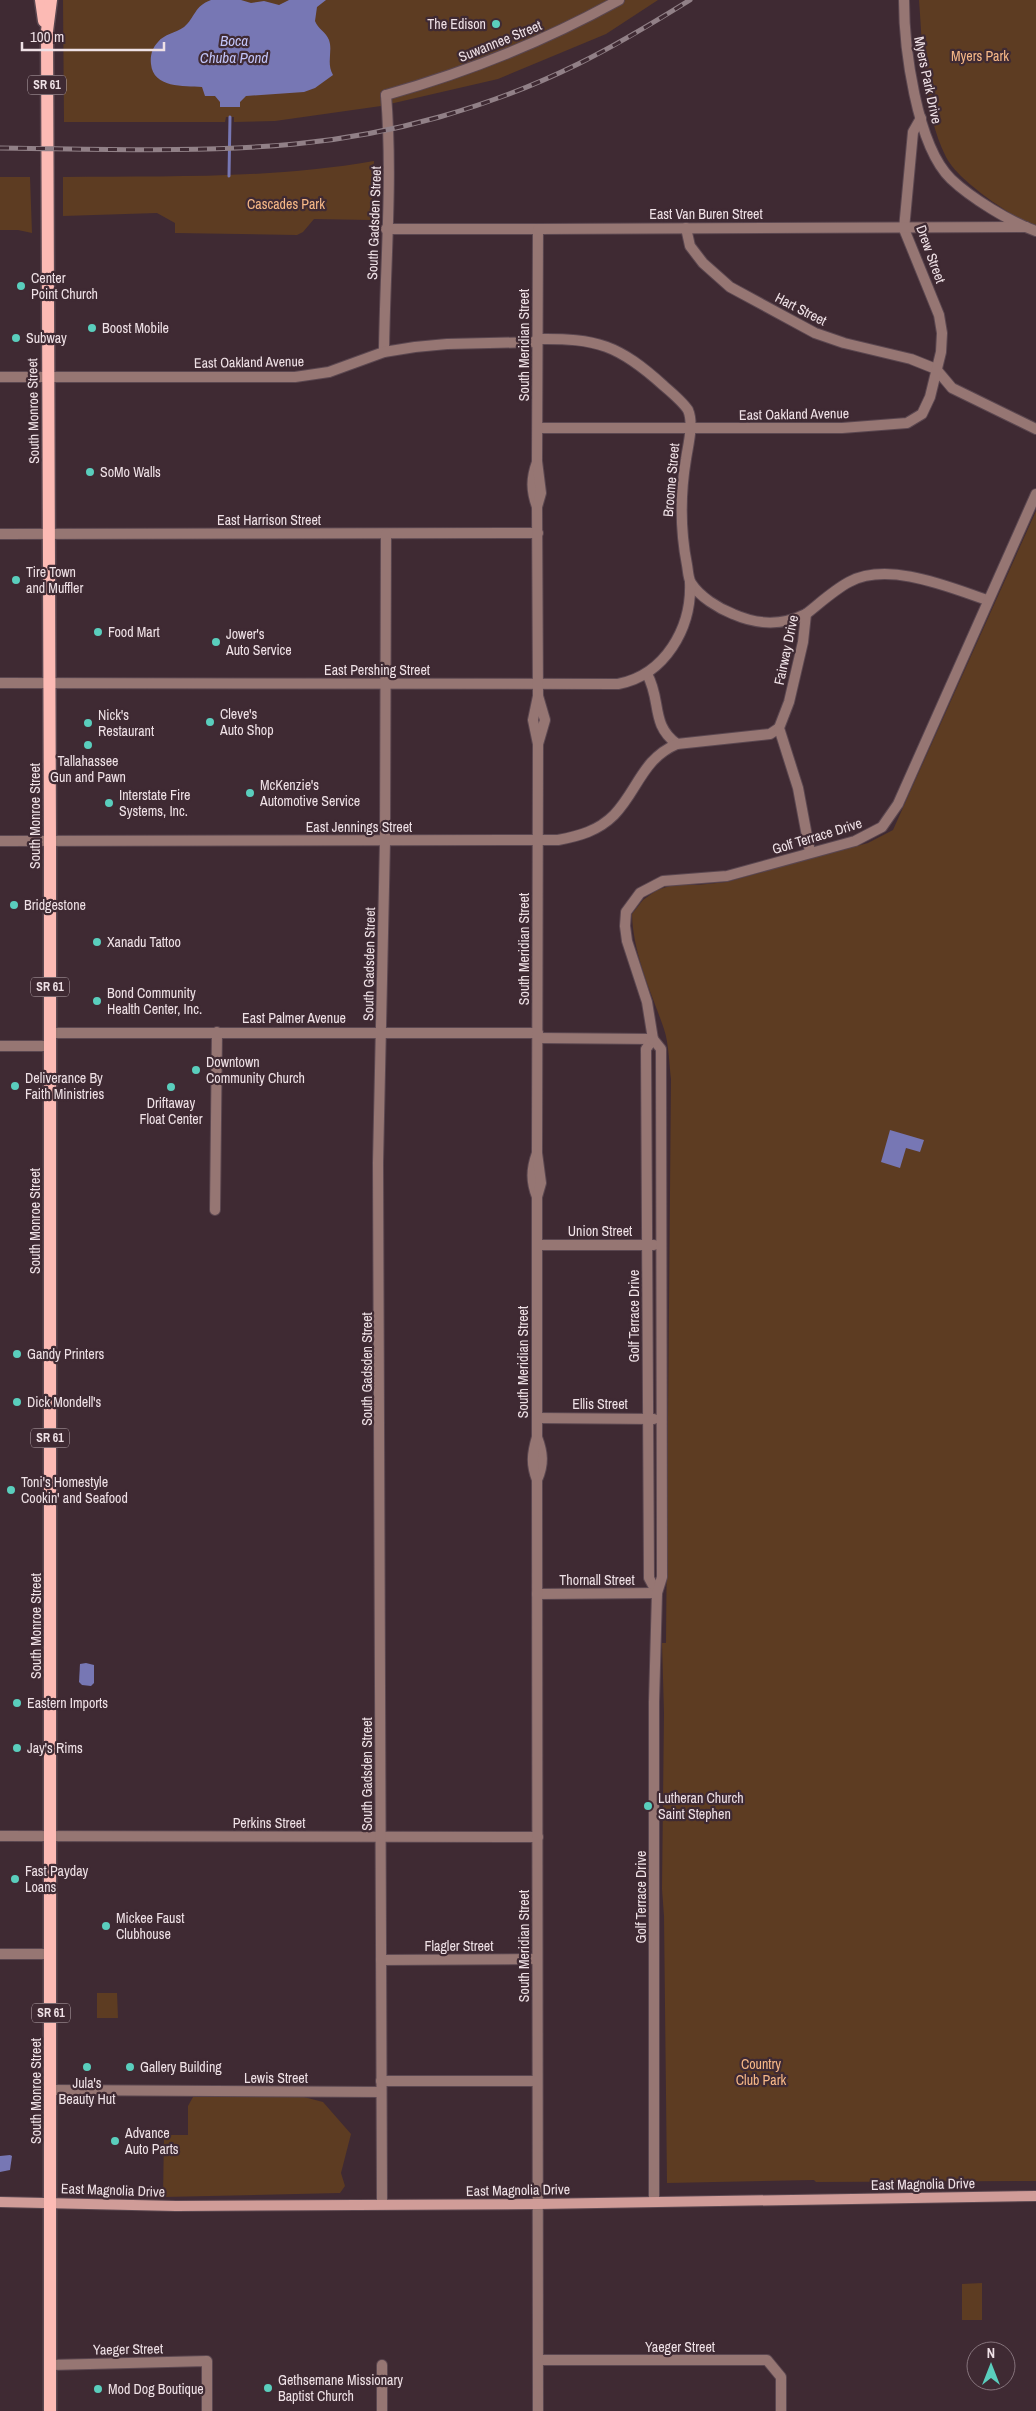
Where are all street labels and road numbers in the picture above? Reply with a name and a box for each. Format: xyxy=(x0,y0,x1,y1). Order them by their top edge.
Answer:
street label: Suwannee Street xyxy=(456,16,544,66)
street label: Myers Park Drive xyxy=(910,35,946,125)
road number: SR 61 xyxy=(28,76,66,94)
street label: South Gadsden Street xyxy=(363,166,385,280)
street label: East Van Buren Street xyxy=(649,205,763,223)
street label: Drew Street xyxy=(912,222,950,286)
street label: Hart Street xyxy=(772,288,830,330)
street label: South Meridian Street xyxy=(515,289,533,401)
street label: East Oakland Avenue xyxy=(194,352,304,372)
street label: South Monroe Street xyxy=(23,358,43,464)
street label: East Oakland Avenue xyxy=(739,404,849,424)
street label: Broome Street xyxy=(659,442,683,518)
street label: East Harrison Street xyxy=(217,511,321,529)
street label: Fairway Drive xyxy=(770,613,802,687)
street label: East Pershing Street xyxy=(324,661,430,679)
street label: South Monroe Street xyxy=(26,763,44,869)
street label: Golf Terrace Drive xyxy=(770,814,864,858)
street label: East Jennings Street xyxy=(306,818,412,836)
street label: South Meridian Street xyxy=(515,893,533,1005)
street label: South Gadsden Street xyxy=(359,907,379,1021)
road number: SR 61 xyxy=(31,978,69,996)
street label: East Palmer Avenue xyxy=(242,1009,346,1027)
street label: South Monroe Street xyxy=(26,1168,44,1274)
street label: Union Street xyxy=(568,1222,632,1240)
street label: Golf Terrace Drive xyxy=(625,1270,643,1362)
street label: South Meridian Street xyxy=(514,1306,532,1418)
street label: South Gadsden Street xyxy=(358,1312,376,1426)
street label: Ellis Street xyxy=(572,1395,628,1413)
road number: SR 61 xyxy=(31,1429,69,1448)
street label: Thornall Street xyxy=(559,1571,635,1589)
street label: South Monroe Street xyxy=(27,1573,45,1679)
street label: South Gadsden Street xyxy=(358,1717,376,1831)
street label: Perkins Street xyxy=(233,1814,305,1832)
street label: Golf Terrace Drive xyxy=(632,1851,650,1943)
street label: South Meridian Street xyxy=(515,1890,533,2002)
street label: Flagler Street xyxy=(425,1937,493,1955)
road number: SR 61 xyxy=(32,2004,70,2022)
street label: South Monroe Street xyxy=(27,2038,45,2144)
street label: Lewis Street xyxy=(244,2069,308,2087)
street label: East Magnolia Drive xyxy=(871,2174,975,2194)
street label: East Magnolia Drive xyxy=(61,2179,165,2201)
street label: East Magnolia Drive xyxy=(466,2180,570,2200)
street label: Yaeger Street xyxy=(645,2338,715,2356)
street label: Yaeger Street xyxy=(93,2339,163,2359)

